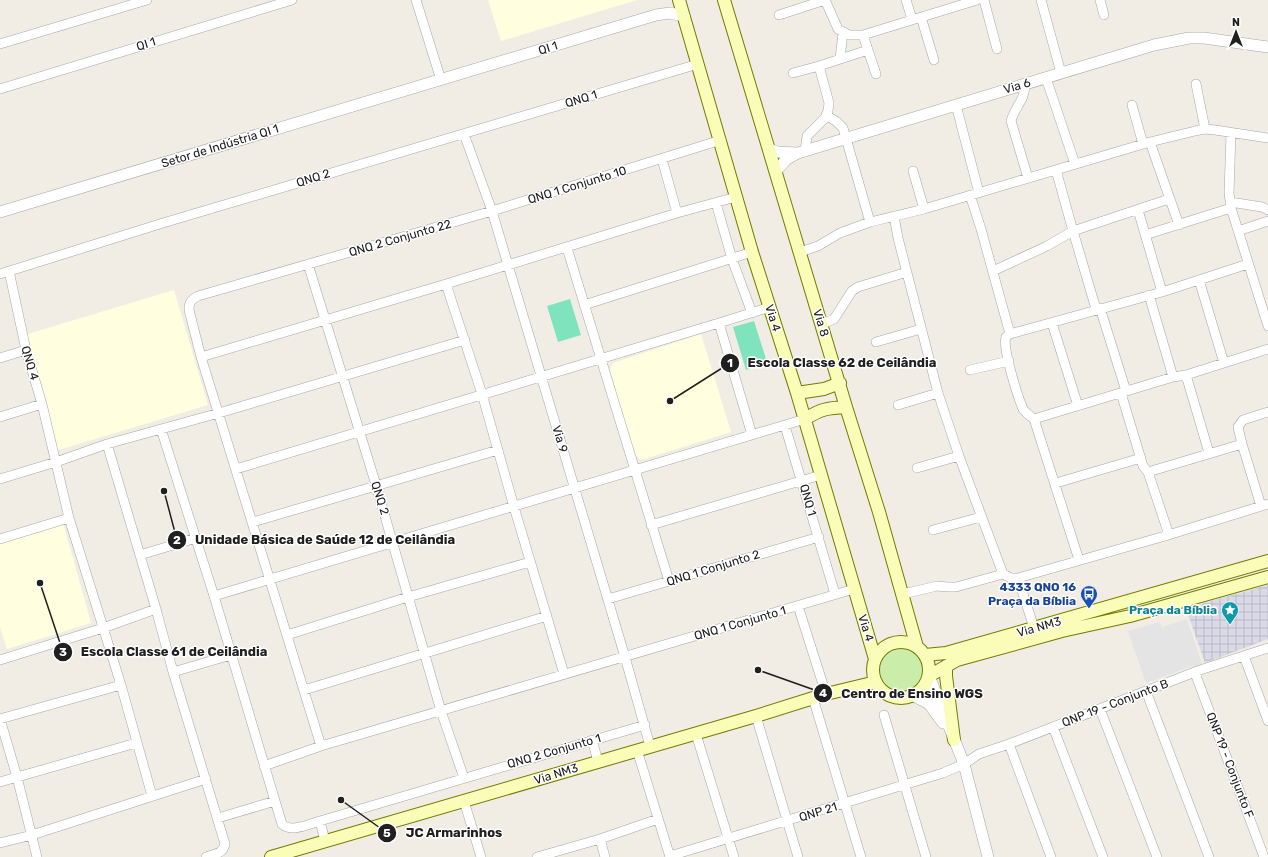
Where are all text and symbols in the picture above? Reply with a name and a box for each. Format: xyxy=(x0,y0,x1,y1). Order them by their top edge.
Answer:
north arrow xyxy=(1216,12,1256,52)
text: N xyxy=(1232,16,1240,29)
street label: QI 1 xyxy=(135,34,157,54)
street label: QI 1 xyxy=(537,38,559,58)
street label: Via 6 xyxy=(1002,75,1032,97)
street label: QNQ 1 xyxy=(563,88,599,110)
street label: Setor de Indústria QI 1 xyxy=(160,121,280,171)
street label: QNQ 1 Conjunto 10 xyxy=(526,163,628,207)
street label: QNQ 2 xyxy=(294,166,332,190)
street label: QNQ 2 Conjunto 22 xyxy=(347,217,453,259)
street label: Via 4 xyxy=(762,303,784,334)
street label: Via 8 xyxy=(810,308,832,338)
street label: QNQ 4 xyxy=(18,344,42,382)
callout: Escola Classe 62 de Ceilândia xyxy=(720,350,945,375)
text: Escola Classe 62 de Ceilândia xyxy=(748,355,936,370)
text: 1 xyxy=(727,356,733,370)
street label: Via 9 xyxy=(549,424,571,454)
street label: QNQ 2 xyxy=(368,479,392,517)
street label: QNQ 1 xyxy=(797,482,819,518)
callout: Unidade Básica de Saúde 12 de Ceilândia xyxy=(167,527,463,552)
text: Unidade Básica de Saúde 12 de Ceilândia xyxy=(195,532,455,547)
text: 2 xyxy=(173,533,181,547)
street label: QNQ 1 Conjunto 2 xyxy=(665,547,761,589)
place label: 4333 QNO 16 Praça da Bíblia xyxy=(988,580,1076,608)
bus stop icon: 4333 QNO 16 Praça da Bíblia xyxy=(1079,584,1099,609)
place icon: Praça da Bíblia xyxy=(1220,600,1240,625)
street label: QNQ 1 Conjunto 1 xyxy=(692,603,788,643)
place label: Praça da Bíblia xyxy=(1129,603,1217,617)
street label: Via 4 xyxy=(855,613,877,644)
street label: Via NM3 xyxy=(1015,614,1063,640)
callout: Escola Classe 61 de Ceilândia xyxy=(53,639,275,664)
text: Escola Classe 61 de Ceilândia xyxy=(81,644,267,659)
text: 3 xyxy=(59,645,67,659)
street label: QNP 19 - Conjunto B xyxy=(1060,676,1170,730)
callout: Centro de Ensino WGS xyxy=(813,681,991,706)
text: 4 xyxy=(819,686,827,700)
text: Centro de Ensino WGS xyxy=(841,686,983,701)
street label: QNP 19 - Conjunto F xyxy=(1203,710,1257,820)
street label: QNQ 2 Conjunto 1 xyxy=(506,731,602,771)
street label: Via NM3 xyxy=(532,761,580,787)
street label: QNP 21 xyxy=(797,800,839,824)
callout: JC Armarinhos xyxy=(377,820,510,845)
text: JC Armarinhos xyxy=(406,825,502,840)
text: 5 xyxy=(383,826,391,840)

